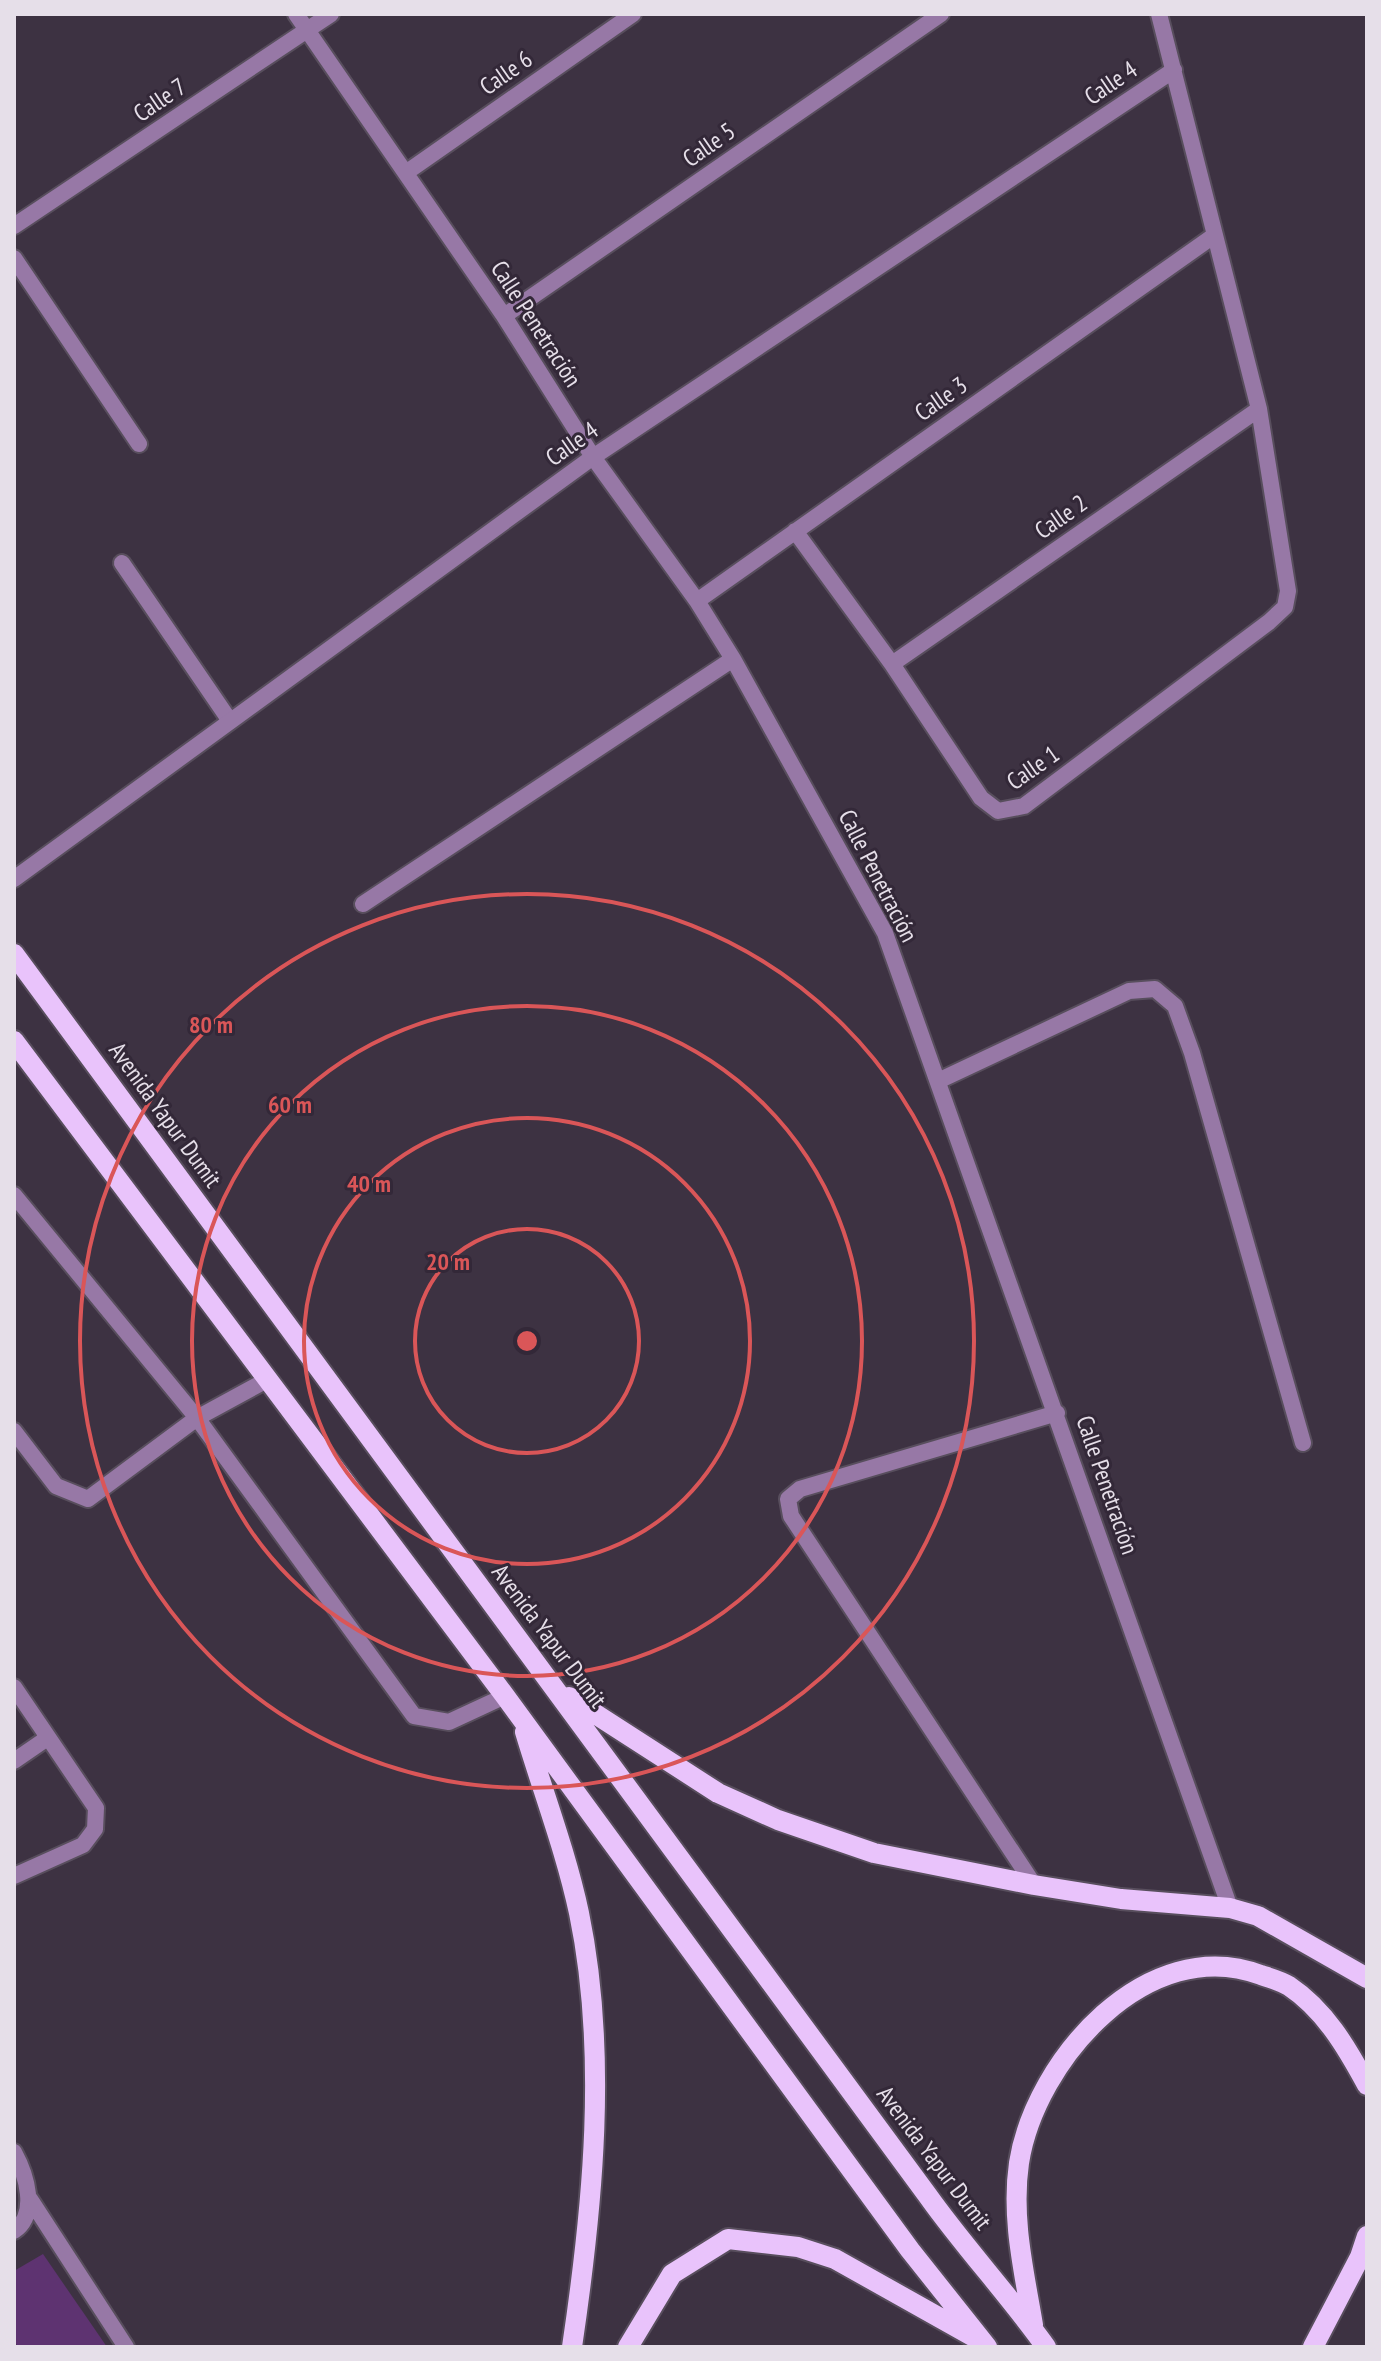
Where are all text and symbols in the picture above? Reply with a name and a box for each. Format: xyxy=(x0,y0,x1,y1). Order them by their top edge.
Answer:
street label: Calle 6 xyxy=(473,43,538,102)
street label: Calle 4 xyxy=(1078,54,1143,111)
street label: Calle 7 xyxy=(127,71,192,128)
street label: Calle 5 xyxy=(676,115,741,174)
street label: Calle Penetración xyxy=(484,255,589,393)
street label: Calle 3 xyxy=(908,369,973,428)
street label: Calle 4 xyxy=(539,414,604,473)
street label: Calle 2 xyxy=(1028,487,1093,546)
street label: Calle 1 xyxy=(1000,738,1065,797)
street label: Calle Penetración xyxy=(832,804,925,947)
text: 80 m xyxy=(189,1009,233,1040)
street label: Avenida Yapur Dumit xyxy=(102,1036,229,1194)
text: 60 m xyxy=(268,1089,312,1120)
text: 40 m xyxy=(347,1168,391,1199)
text: 20 m xyxy=(426,1246,470,1277)
centre of rings xyxy=(513,1327,541,1355)
street label: Calle Penetración xyxy=(1069,1412,1146,1558)
street label: Avenida Yapur Dumit xyxy=(485,1558,614,1714)
street label: Avenida Yapur Dumit xyxy=(870,2080,999,2236)

